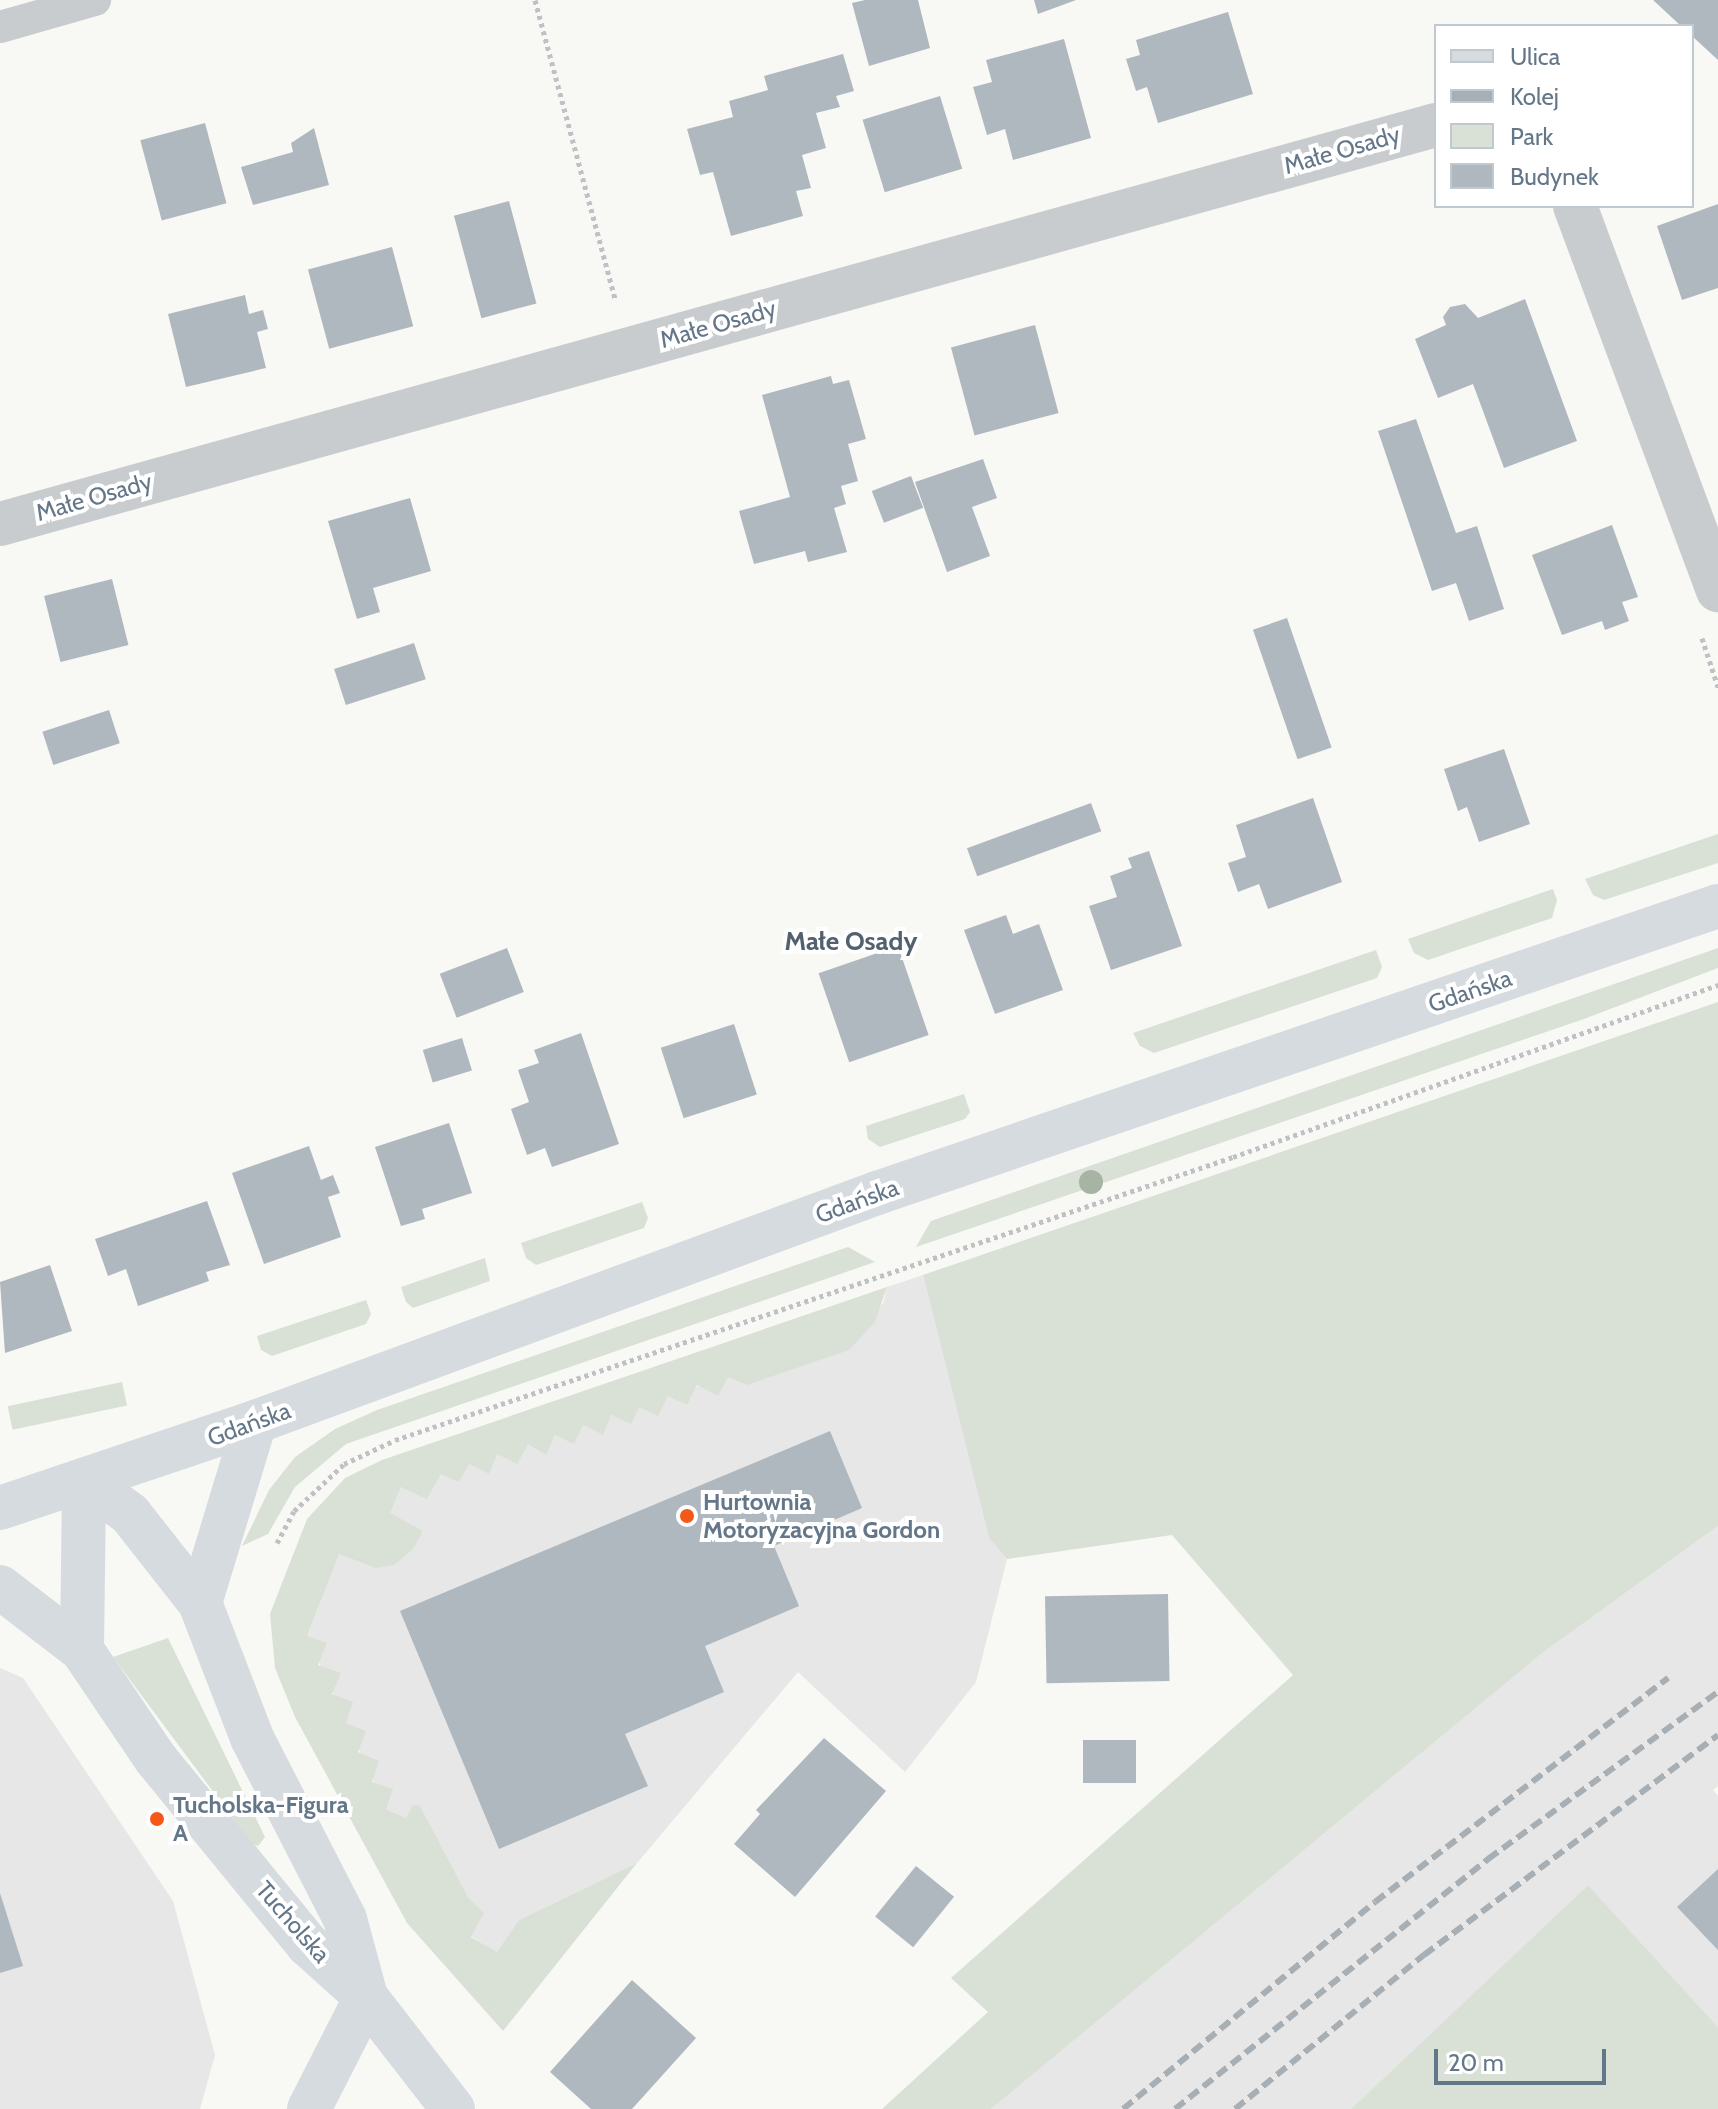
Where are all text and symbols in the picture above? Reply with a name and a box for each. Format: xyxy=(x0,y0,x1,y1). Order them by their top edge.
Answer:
legend xyxy=(1434,24,1694,208)
text: Ulica xyxy=(1510,42,1560,71)
text: Kolej xyxy=(1510,82,1559,111)
street label: Małe Osady xyxy=(1281,120,1403,180)
text: Park xyxy=(1510,122,1553,151)
text: Budynek xyxy=(1510,162,1599,191)
street label: Małe Osady xyxy=(657,294,779,354)
street label: Małe Osady xyxy=(33,467,155,527)
district label: Małe Osady xyxy=(785,926,917,958)
street label: Gdańska xyxy=(1424,963,1516,1019)
street label: Gdańska xyxy=(812,1173,902,1229)
street label: Gdańska xyxy=(204,1396,294,1452)
place label: Hurtownia Motoryzacyjna Gordon xyxy=(703,1488,940,1544)
marker: Hurtownia Motoryzacyjna Gordon xyxy=(678,1507,696,1525)
place label: Tucholska-Figura A xyxy=(173,1791,349,1847)
marker: Tucholska-Figura A xyxy=(148,1810,166,1828)
street label: Tucholska xyxy=(250,1876,336,1968)
scale bar xyxy=(1438,2033,1610,2083)
text: 20 m xyxy=(1448,2048,1504,2077)

